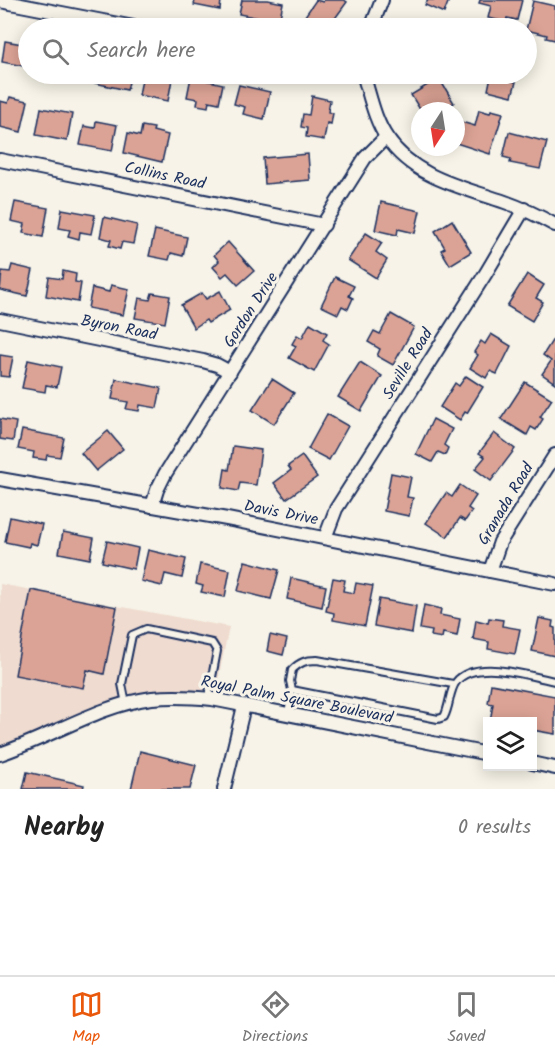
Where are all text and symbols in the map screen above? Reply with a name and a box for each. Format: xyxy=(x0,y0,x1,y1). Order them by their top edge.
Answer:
search box xyxy=(18,18,537,84)
text: Search here xyxy=(87,34,195,69)
icon: search xyxy=(39,35,72,68)
north arrow xyxy=(411,102,465,156)
street label: Collins Road xyxy=(122,155,209,197)
street label: Gordon Drive xyxy=(217,267,285,353)
street label: Byron Road xyxy=(79,308,160,348)
street label: Seville Road xyxy=(376,323,440,404)
street label: Granada Road xyxy=(471,457,541,550)
street label: Davis Drive xyxy=(242,494,320,532)
street label: Royal Palm Square Boulevard xyxy=(199,669,396,731)
map controls xyxy=(483,717,537,771)
button: layers xyxy=(483,717,537,771)
text: Nearby xyxy=(24,807,104,849)
text: 0 results xyxy=(458,812,531,844)
tab: Map xyxy=(70,988,103,1049)
tab: Directions xyxy=(242,988,308,1049)
tab: Saved xyxy=(447,988,485,1049)

